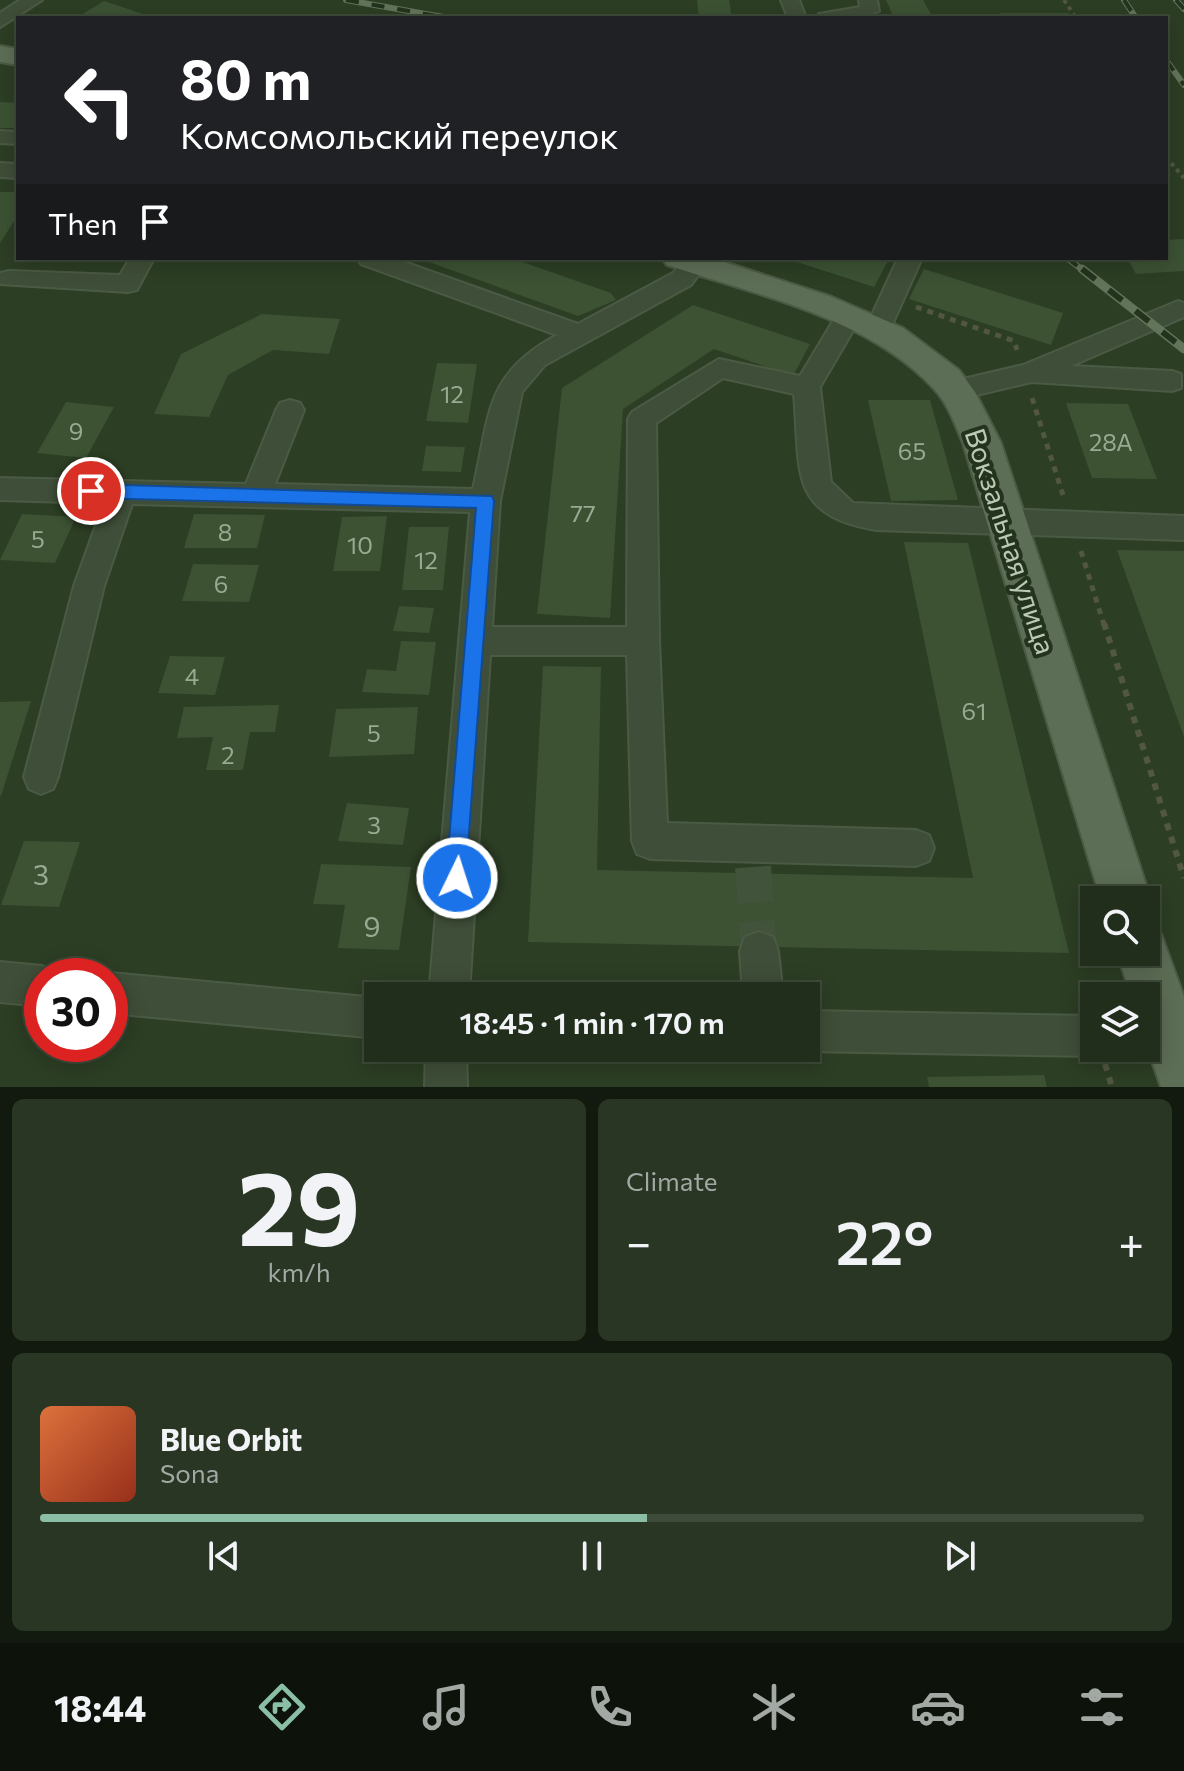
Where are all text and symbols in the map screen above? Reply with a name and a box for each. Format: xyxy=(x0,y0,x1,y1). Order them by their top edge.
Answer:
text: 80 m xyxy=(180,43,311,112)
icon: left xyxy=(48,48,152,152)
text: Комсомольский переулок xyxy=(180,112,618,156)
icon: arrive xyxy=(133,200,177,244)
text: Then xyxy=(48,204,117,241)
house number: 12 xyxy=(440,379,464,408)
house number: 9 xyxy=(69,416,83,445)
street label: Вокзальная улица xyxy=(958,424,1064,658)
house number: 28А xyxy=(1089,427,1133,456)
house number: 65 xyxy=(898,436,926,465)
pin xyxy=(57,457,125,525)
icon: arrive xyxy=(69,469,113,513)
house number: 77 xyxy=(570,498,596,527)
house number: 8 xyxy=(218,517,232,546)
house number: 5 xyxy=(31,524,45,553)
house number: 10 xyxy=(347,530,373,559)
house number: 12 xyxy=(414,545,438,574)
house number: 6 xyxy=(214,569,228,598)
house number: 4 xyxy=(185,661,199,690)
house number: 61 xyxy=(962,696,986,725)
house number: 5 xyxy=(367,718,381,747)
house number: 2 xyxy=(221,740,235,769)
house number: 3 xyxy=(367,810,381,839)
position arrow xyxy=(415,836,499,920)
house number: 3 xyxy=(33,857,49,891)
map controls xyxy=(1080,886,1160,1062)
button: search xyxy=(1080,886,1160,966)
house number: 9 xyxy=(364,909,381,943)
speed limit sign: 30 xyxy=(24,958,128,1062)
button: layers xyxy=(1080,982,1160,1062)
text: 18:45 · 1 min · 170 m xyxy=(459,1003,725,1040)
text: 29 xyxy=(238,1140,360,1267)
text: Climate xyxy=(626,1165,718,1196)
text: 22° xyxy=(836,1204,933,1277)
text: − xyxy=(626,1214,651,1268)
text: + xyxy=(1118,1214,1144,1268)
text: km/h xyxy=(267,1256,331,1287)
text: Blue Orbit xyxy=(160,1420,302,1457)
text: Sona xyxy=(160,1457,219,1488)
icon: previous xyxy=(202,1534,246,1578)
icon: pause xyxy=(570,1534,614,1578)
icon: next xyxy=(938,1534,982,1578)
icon: directions xyxy=(254,1679,310,1735)
icon: music xyxy=(418,1679,474,1735)
icon: phone xyxy=(582,1679,638,1735)
icon: climate xyxy=(746,1679,802,1735)
icon: car xyxy=(910,1679,966,1735)
icon: filters xyxy=(1074,1679,1130,1735)
text: 18:44 xyxy=(54,1685,146,1729)

